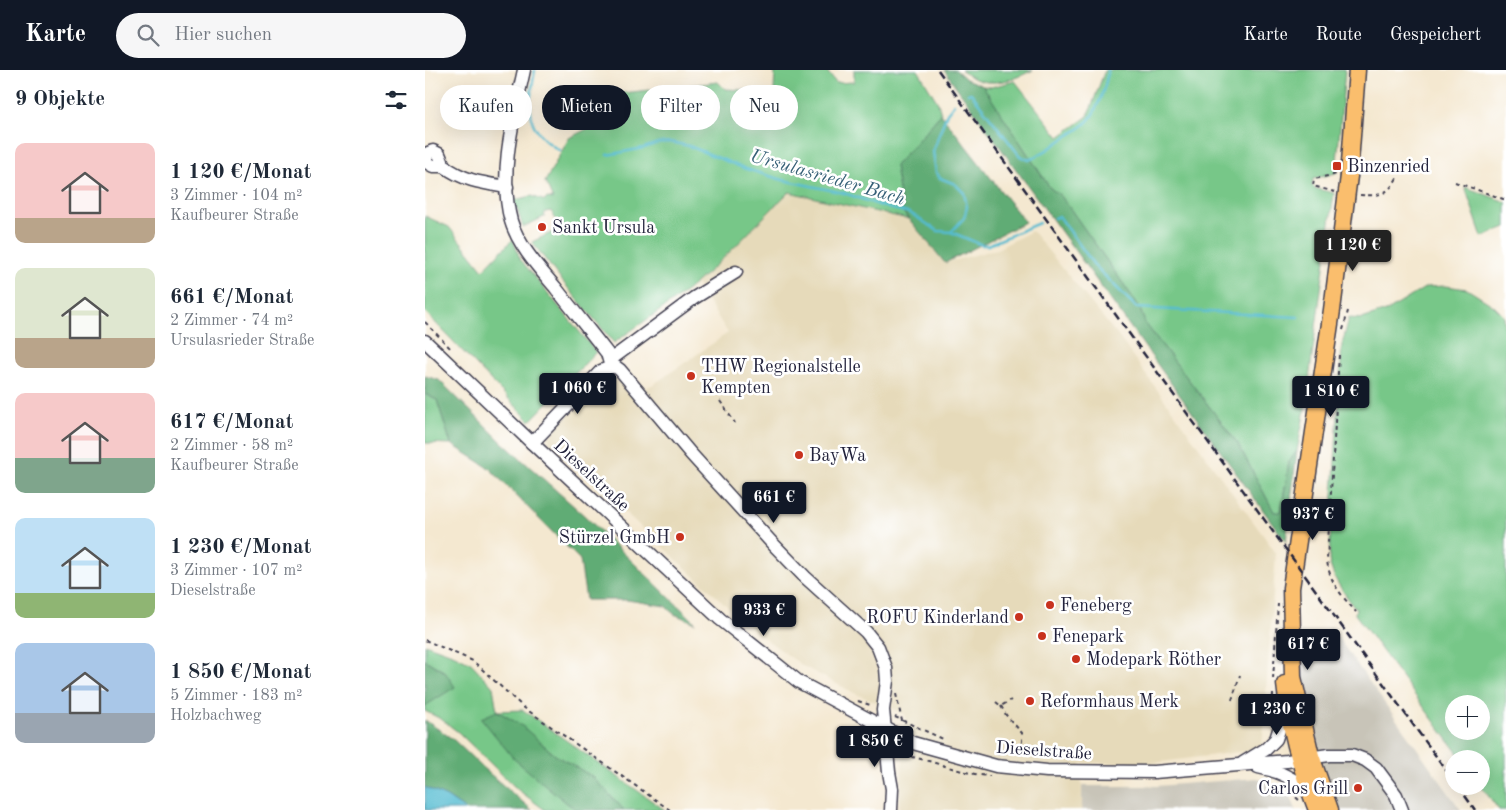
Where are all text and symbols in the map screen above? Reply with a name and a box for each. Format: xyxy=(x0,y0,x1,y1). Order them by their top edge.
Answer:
search box xyxy=(116,13,466,58)
icon: search xyxy=(134,21,162,49)
text: Karte xyxy=(25,23,86,47)
text: Hier suchen xyxy=(174,26,272,45)
text: Karte xyxy=(1243,26,1288,44)
text: Route xyxy=(1316,26,1362,44)
text: Gespeichert xyxy=(1390,26,1481,44)
chip: Kaufen xyxy=(440,85,532,130)
chip: Mieten xyxy=(542,85,631,130)
chip: Filter xyxy=(641,85,720,130)
chip: Neu xyxy=(730,85,798,130)
icon: filters xyxy=(382,86,410,114)
text: 9 Objekte xyxy=(15,89,105,110)
water label: Ursulasrieder Bach xyxy=(748,147,907,210)
place label: Binzenried xyxy=(1347,158,1430,176)
marker: Binzenried xyxy=(1331,160,1343,172)
text: 1 120 €/Monat xyxy=(170,162,311,183)
icon: home xyxy=(55,163,115,223)
text: 3 Zimmer · 104 m² xyxy=(170,188,302,204)
text: Kaufbeurer Straße xyxy=(170,208,299,224)
place label: Sankt Ursula xyxy=(552,219,655,237)
marker: Sankt Ursula xyxy=(536,221,548,233)
pin: 1 120 € xyxy=(1307,230,1399,272)
text: 1 120 € xyxy=(1325,238,1381,254)
text: 661 €/Monat xyxy=(170,287,293,308)
icon: home xyxy=(55,288,115,348)
text: 2 Zimmer · 74 m² xyxy=(170,313,293,329)
text: Ursulasrieder Straße xyxy=(170,333,314,349)
place label: THW Regionalstelle Kempten xyxy=(701,358,861,397)
marker: THW Regionalstelle Kempten xyxy=(685,370,697,382)
pin: 1 060 € xyxy=(532,372,624,415)
pin: 1 810 € xyxy=(1285,376,1377,418)
text: 1 060 € xyxy=(550,381,606,397)
text: 1 810 € xyxy=(1303,384,1359,400)
text: 617 €/Monat xyxy=(170,412,293,433)
icon: home xyxy=(55,413,115,473)
street label: Dieselstraße xyxy=(550,436,633,515)
text: 2 Zimmer · 58 m² xyxy=(170,438,293,454)
place label: BayWa xyxy=(809,447,866,465)
marker: BayWa xyxy=(793,449,805,461)
text: Kaufbeurer Straße xyxy=(170,458,299,474)
pin: 661 € xyxy=(739,482,809,524)
text: 661 € xyxy=(753,490,795,506)
pin: 937 € xyxy=(1278,498,1348,541)
text: 937 € xyxy=(1292,507,1334,523)
place label: Stürzel GmbH xyxy=(559,529,670,547)
marker: Stürzel GmbH xyxy=(674,531,686,543)
text: 1 230 €/Monat xyxy=(170,537,311,558)
icon: home xyxy=(55,538,115,598)
text: 3 Zimmer · 107 m² xyxy=(170,563,302,579)
text: Dieselstraße xyxy=(170,583,256,599)
pin: 933 € xyxy=(729,594,799,637)
place label: Feneberg xyxy=(1060,597,1132,615)
marker: Feneberg xyxy=(1044,599,1056,611)
text: 933 € xyxy=(743,603,785,619)
place label: ROFU Kinderland xyxy=(866,609,1009,627)
marker: ROFU Kinderland xyxy=(1013,611,1025,623)
place label: Fenepark xyxy=(1052,628,1124,646)
pin: 617 € xyxy=(1273,628,1343,671)
marker: Fenepark xyxy=(1036,630,1048,642)
text: 617 € xyxy=(1287,637,1329,653)
place label: Modepark Röther xyxy=(1086,651,1222,669)
marker: Modepark Röther xyxy=(1070,653,1082,665)
text: 1 850 €/Monat xyxy=(170,662,311,683)
icon: home xyxy=(55,663,115,723)
text: 5 Zimmer · 183 m² xyxy=(170,688,302,704)
place label: Reformhaus Merk xyxy=(1040,693,1179,711)
pin: 1 230 € xyxy=(1231,694,1323,736)
marker: Reformhaus Merk xyxy=(1024,695,1036,707)
map controls xyxy=(1445,695,1490,795)
button: + xyxy=(1445,695,1490,740)
text: 1 230 € xyxy=(1249,702,1305,718)
text: Holzbachweg xyxy=(170,708,261,724)
pin: 1 850 € xyxy=(829,726,921,768)
text: 1 850 € xyxy=(847,734,903,750)
street label: Dieselstraße xyxy=(995,739,1093,763)
button: − xyxy=(1445,750,1490,795)
place label: Carlos Grill xyxy=(1258,780,1348,798)
marker: Carlos Grill xyxy=(1352,782,1364,794)

